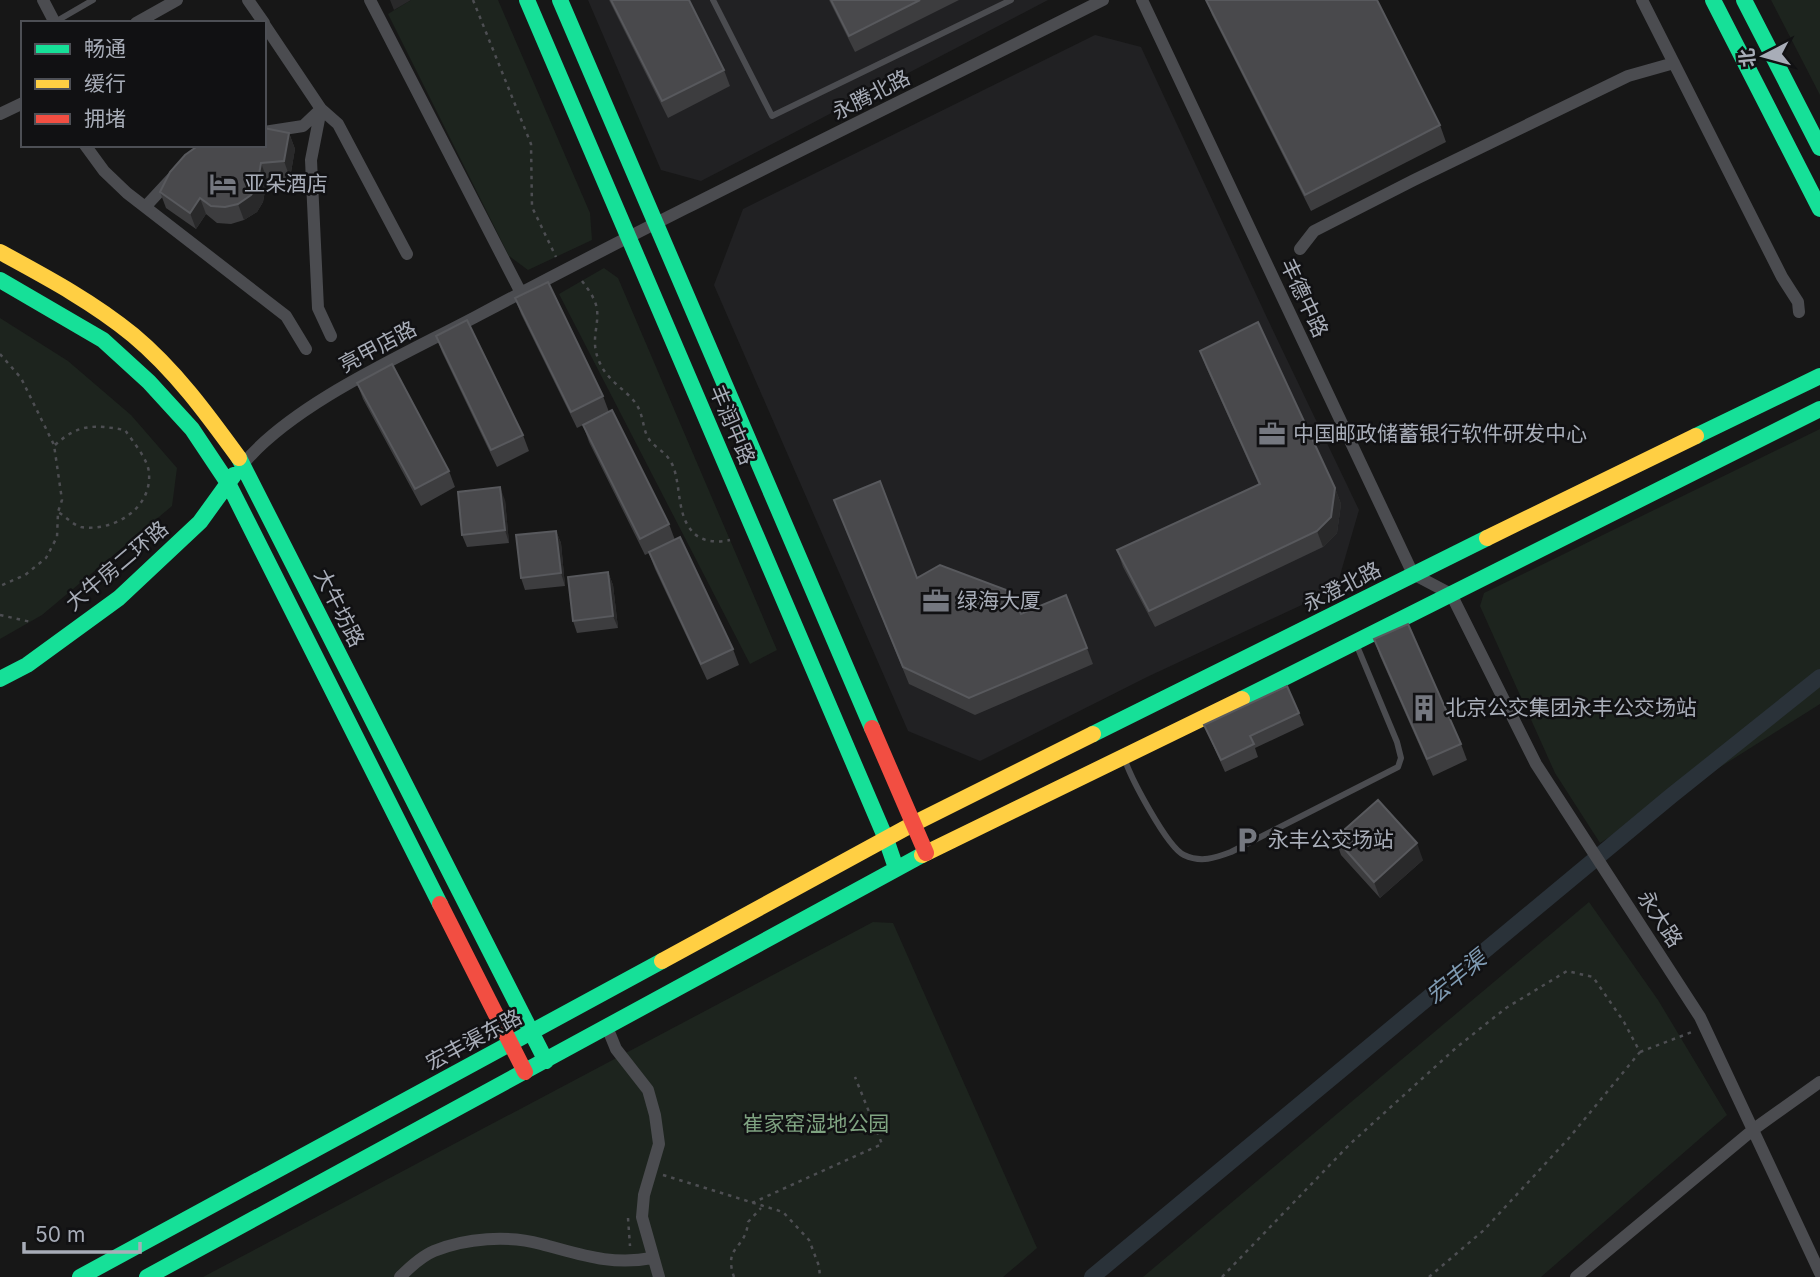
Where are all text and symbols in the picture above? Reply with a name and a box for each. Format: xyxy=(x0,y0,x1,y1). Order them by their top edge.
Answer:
legend xyxy=(21,21,266,147)
north arrow xyxy=(1729,21,1799,91)
text: 畅通 xyxy=(84,36,126,61)
text: 北 xyxy=(1735,47,1760,68)
street label: 永腾北路 xyxy=(828,64,914,125)
text: 缓行 xyxy=(84,71,126,96)
text: 拥堵 xyxy=(84,106,126,131)
hotel icon: 亚朵酒店 xyxy=(208,169,238,199)
place label: 亚朵酒店 xyxy=(244,171,328,196)
street label: 丰德中路 xyxy=(1275,254,1334,341)
street label: 亮甲店路 xyxy=(335,316,421,377)
street label: 丰润中路 xyxy=(705,381,760,468)
office icon: 中国邮政储蓄银行软件研发中心 xyxy=(1257,419,1287,449)
place label: 中国邮政储蓄银行软件研发中心 xyxy=(1293,421,1587,446)
street label: 大牛房二环路 xyxy=(60,516,173,616)
street label: 永澄北路 xyxy=(1299,556,1385,617)
street label: 大牛坊路 xyxy=(309,565,370,651)
office icon: 绿海大厦 xyxy=(921,586,951,616)
place label: 绿海大厦 xyxy=(957,588,1041,613)
building icon: 北京公交集团永丰公交场站 xyxy=(1409,693,1439,723)
place label: 北京公交集团永丰公交场站 xyxy=(1445,695,1697,720)
parking icon: 永丰公交场站 xyxy=(1232,825,1262,855)
place label: 永丰公交场站 xyxy=(1268,827,1394,852)
street label: 永大路 xyxy=(1633,886,1688,952)
water label: 宏丰渠 xyxy=(1420,943,1494,1010)
street label: 宏丰渠东路 xyxy=(422,1004,526,1075)
park label: 崔家窑湿地公园 xyxy=(743,1111,890,1136)
scale bar xyxy=(24,1210,140,1254)
text: 50 m xyxy=(35,1222,85,1247)

